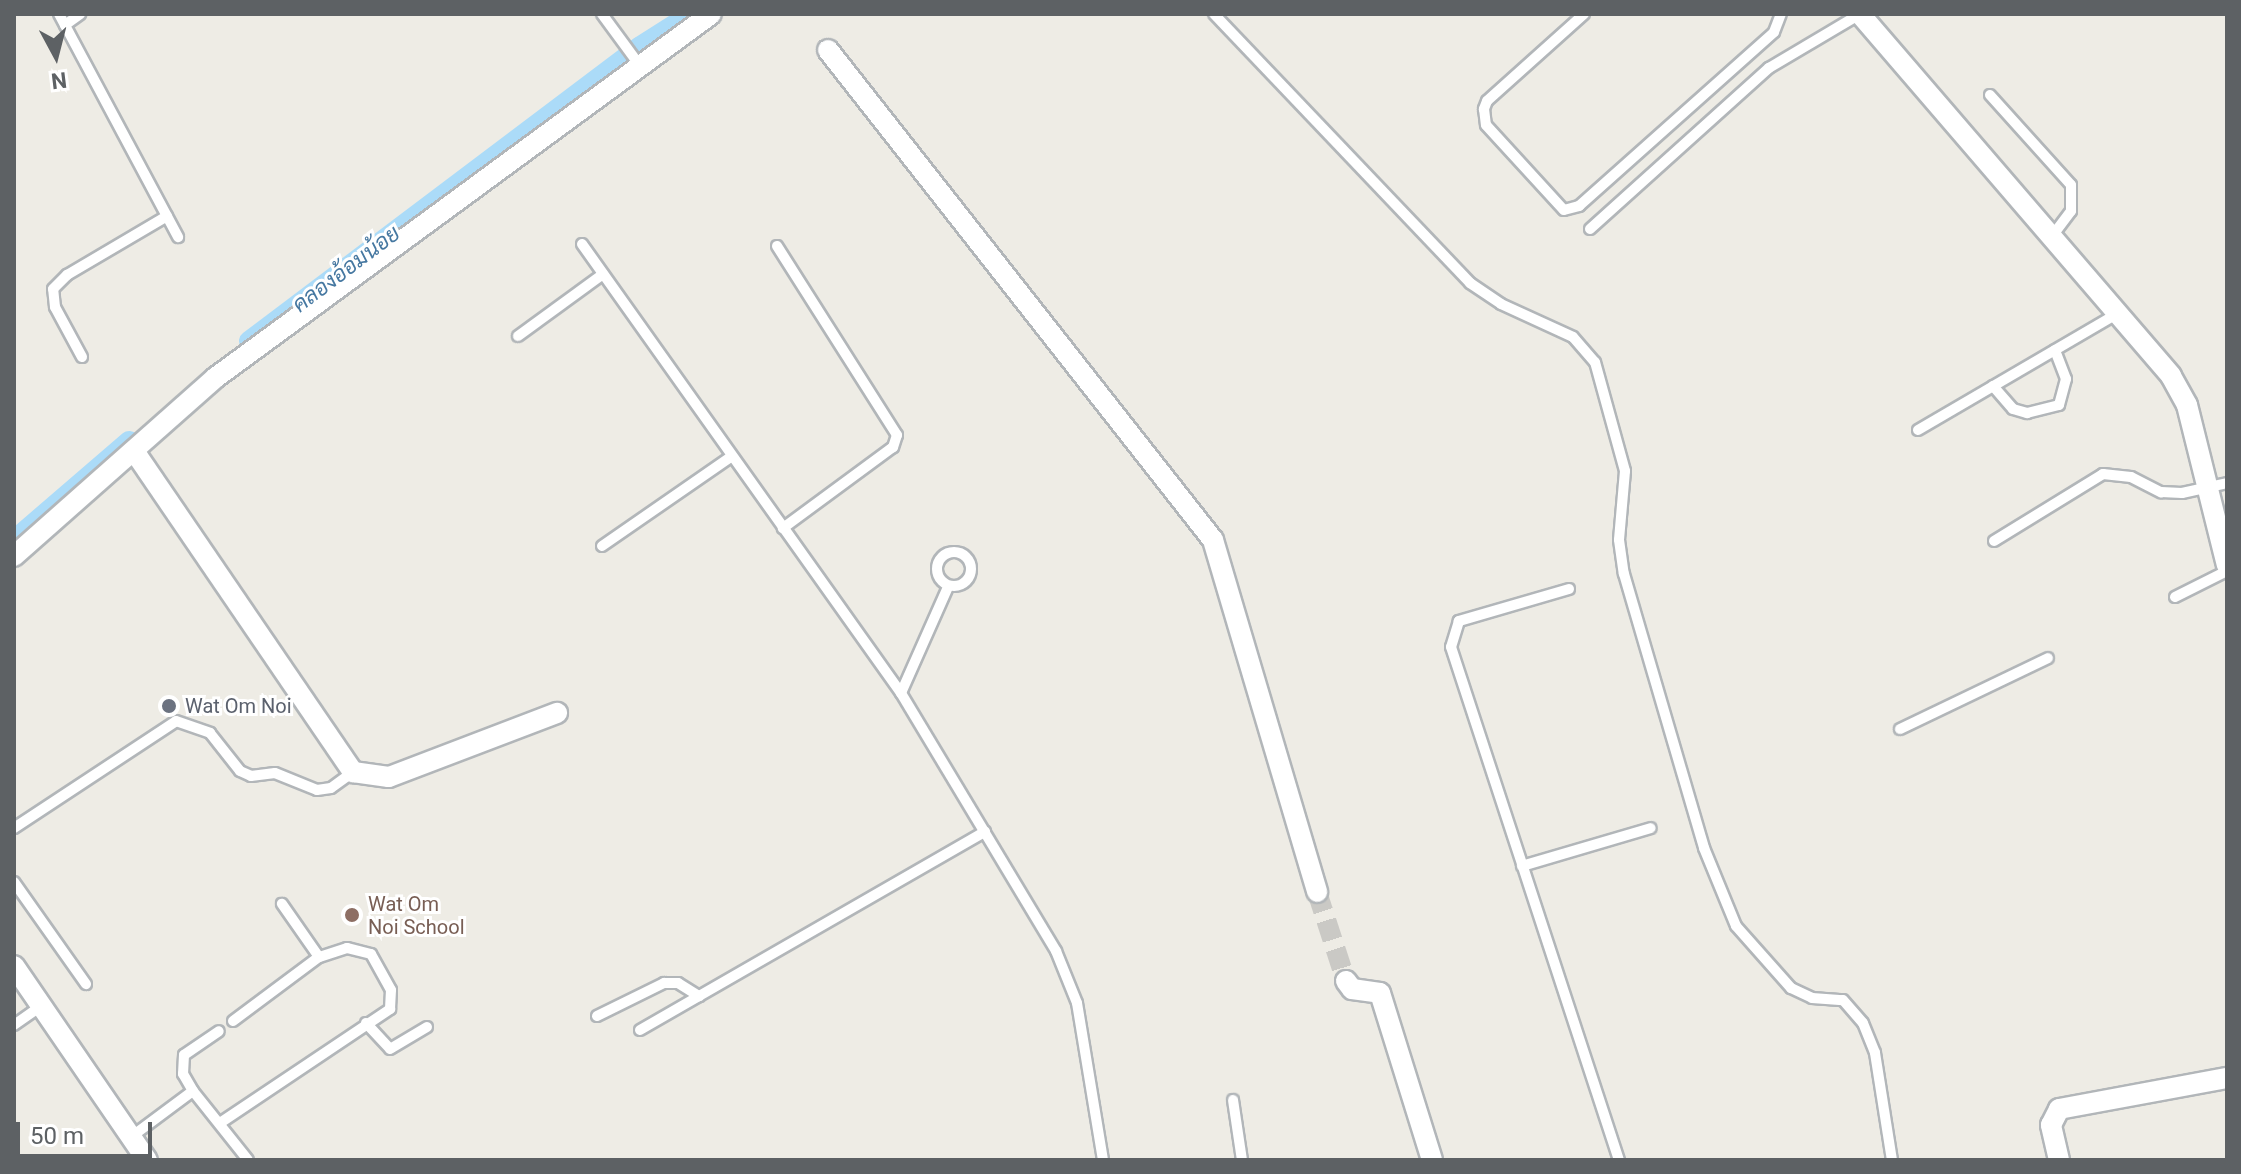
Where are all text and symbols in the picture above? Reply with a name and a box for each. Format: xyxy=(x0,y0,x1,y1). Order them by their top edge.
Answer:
north arrow xyxy=(16,16,96,96)
text: N xyxy=(50,67,68,94)
water label: คลองอ้อมน้อย xyxy=(287,220,405,318)
place label: Wat Om Noi xyxy=(185,694,292,718)
marker: Wat Om Noi xyxy=(160,697,178,715)
place label: Wat Om Noi School xyxy=(368,892,465,939)
marker: Wat Om Noi School xyxy=(343,906,361,924)
scale bar xyxy=(20,1106,156,1156)
text: 50 m xyxy=(30,1122,84,1150)

